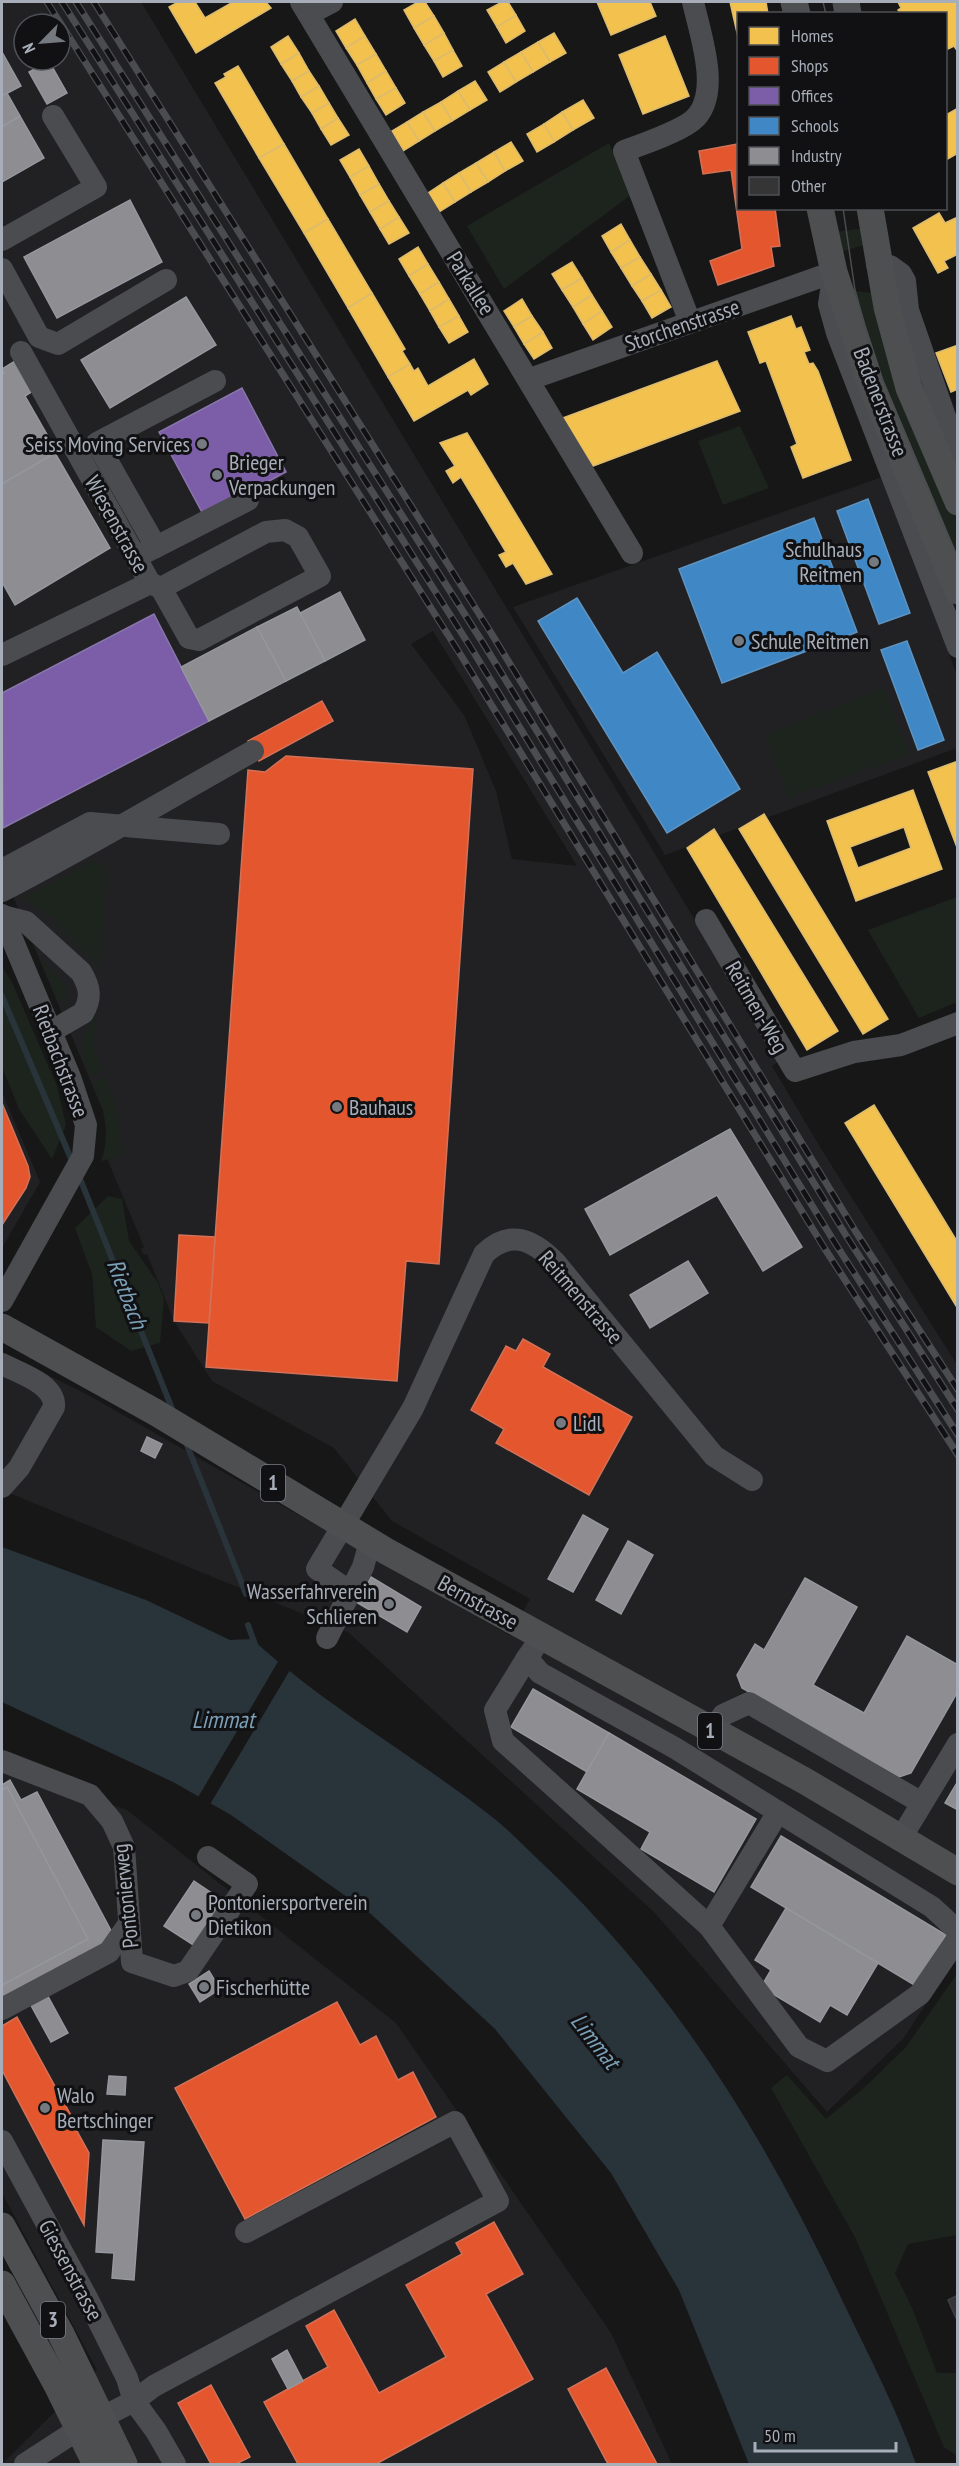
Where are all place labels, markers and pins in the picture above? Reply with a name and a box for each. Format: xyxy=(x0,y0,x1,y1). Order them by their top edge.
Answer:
place label: Seiss Moving Services xyxy=(25,430,190,458)
marker: Seiss Moving Services xyxy=(195,437,209,451)
place label: Brieger Verpackungen xyxy=(228,448,335,501)
marker: Brieger Verpackungen xyxy=(210,468,224,482)
place label: Schulhaus Reitmen xyxy=(785,535,862,588)
marker: Schulhaus Reitmen xyxy=(867,555,881,569)
place label: Schule Reitmen xyxy=(751,627,869,655)
marker: Schule Reitmen xyxy=(732,634,746,648)
place label: Bauhaus xyxy=(349,1093,413,1121)
marker: Bauhaus xyxy=(330,1100,344,1114)
place label: Lidl xyxy=(573,1409,602,1437)
marker: Lidl xyxy=(554,1416,568,1430)
place label: Wasserfahrverein Schlieren xyxy=(247,1577,377,1630)
marker: Wasserfahrverein Schlieren xyxy=(382,1597,396,1611)
place label: Pontoniersportverein Dietikon xyxy=(208,1888,368,1941)
marker: Pontoniersportverein Dietikon xyxy=(189,1908,203,1922)
place label: Fischerhütte xyxy=(216,1973,310,2001)
marker: Fischerhütte xyxy=(197,1980,211,1994)
place label: Walo Bertschinger xyxy=(57,2081,153,2134)
marker: Walo Bertschinger xyxy=(38,2101,52,2115)

